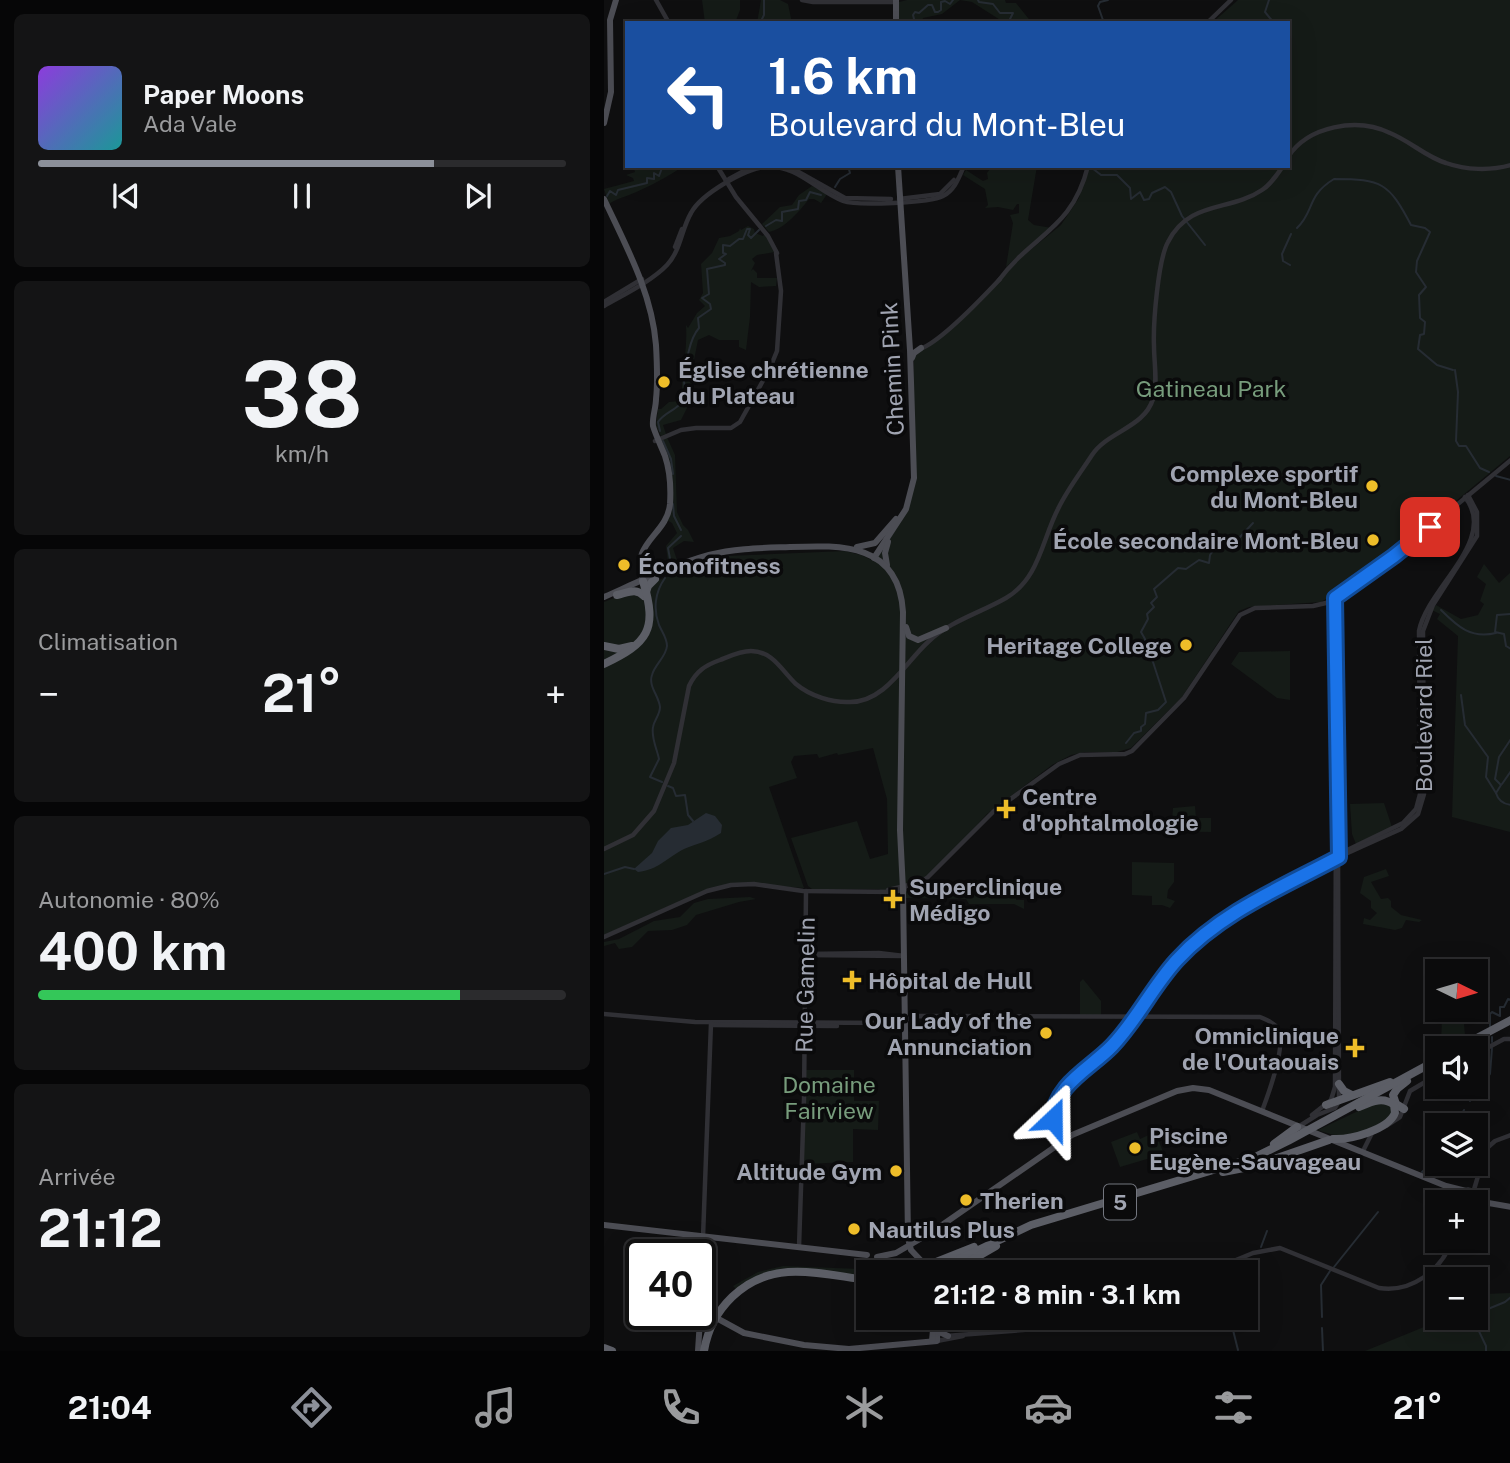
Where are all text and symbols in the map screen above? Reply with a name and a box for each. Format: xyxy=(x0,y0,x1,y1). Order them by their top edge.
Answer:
text: 1.6 km xyxy=(768,47,918,105)
icon: left xyxy=(653,49,744,140)
text: Paper Moons xyxy=(143,79,304,110)
text: Boulevard du Mont-Bleu xyxy=(768,106,1125,143)
text: Ada Vale xyxy=(143,110,237,137)
icon: previous xyxy=(107,177,145,215)
icon: pause xyxy=(283,177,321,215)
icon: next xyxy=(459,177,497,215)
street label: Chemin Pink xyxy=(875,302,909,436)
text: 38 xyxy=(241,341,363,447)
place label: Église chrétienne du Plateau xyxy=(678,356,869,409)
marker: Église chrétienne du Plateau xyxy=(656,374,672,390)
park label: Gatineau Park xyxy=(1136,375,1286,402)
text: km/h xyxy=(275,440,329,467)
place label: Complexe sportif du Mont-Bleu xyxy=(1170,460,1358,513)
marker: Complexe sportif du Mont-Bleu xyxy=(1364,478,1380,494)
pin xyxy=(1400,497,1460,557)
icon: arrive xyxy=(1411,508,1449,546)
place label: École secondaire Mont-Bleu xyxy=(1053,527,1359,554)
marker: École secondaire Mont-Bleu xyxy=(1365,532,1381,548)
place label: Éconofitness xyxy=(638,552,781,579)
marker: Éconofitness xyxy=(616,557,632,573)
text: Climatisation xyxy=(38,628,178,655)
place label: Heritage College xyxy=(986,632,1172,659)
marker: Heritage College xyxy=(1178,637,1194,653)
street label: Boulevard Riel xyxy=(1410,638,1437,792)
text: 21° xyxy=(262,663,342,724)
text: − xyxy=(38,672,59,717)
text: + xyxy=(545,672,566,717)
place label: Centre d'ophtalmologie xyxy=(1022,783,1199,836)
marker: Centre d'ophtalmologie xyxy=(996,799,1016,819)
place label: Superclinique Médigo xyxy=(909,873,1062,926)
text: Autonomie · 80% xyxy=(38,886,220,913)
marker: Superclinique Médigo xyxy=(883,889,903,909)
street label: Rue Gamelin xyxy=(790,917,820,1053)
text: 400 km xyxy=(38,921,227,982)
north arrow xyxy=(1425,959,1488,1022)
map controls xyxy=(1425,959,1488,1330)
place label: Hôpital de Hull xyxy=(868,967,1033,994)
marker: Hôpital de Hull xyxy=(842,970,862,990)
place label: Our Lady of the Annunciation xyxy=(864,1007,1032,1060)
place label: Omniclinique de l'Outaouais xyxy=(1182,1022,1339,1075)
marker: Our Lady of the Annunciation xyxy=(1038,1025,1054,1041)
button: sound xyxy=(1425,1036,1488,1099)
marker: Omniclinique de l'Outaouais xyxy=(1345,1038,1365,1058)
park label: Domaine Fairview xyxy=(782,1071,876,1124)
position arrow xyxy=(1016,1082,1090,1156)
button: layers xyxy=(1425,1113,1488,1176)
place label: Piscine Eugène-Sauvageau xyxy=(1149,1122,1361,1175)
marker: Piscine Eugène-Sauvageau xyxy=(1127,1140,1143,1156)
place label: Altitude Gym xyxy=(736,1158,882,1185)
text: Arrivée xyxy=(38,1163,115,1190)
marker: Altitude Gym xyxy=(888,1163,904,1179)
road number: 5 xyxy=(1104,1184,1136,1220)
place label: Therien xyxy=(980,1187,1064,1214)
button: + xyxy=(1425,1190,1488,1253)
marker: Therien xyxy=(958,1192,974,1208)
text: 21:12 xyxy=(38,1198,163,1259)
place label: Nautilus Plus xyxy=(868,1216,1015,1243)
marker: Nautilus Plus xyxy=(846,1221,862,1237)
speed limit sign: 40 xyxy=(625,1239,716,1330)
button: − xyxy=(1425,1267,1488,1330)
text: 21:12 · 8 min · 3.1 km xyxy=(933,1279,1181,1310)
icon: directions xyxy=(287,1383,336,1432)
icon: music xyxy=(471,1383,520,1432)
icon: phone xyxy=(656,1383,705,1432)
icon: climate xyxy=(840,1383,889,1432)
icon: car xyxy=(1024,1383,1073,1432)
icon: filters xyxy=(1209,1383,1258,1432)
text: 21:04 xyxy=(68,1389,152,1426)
text: 21° xyxy=(1393,1389,1442,1426)

